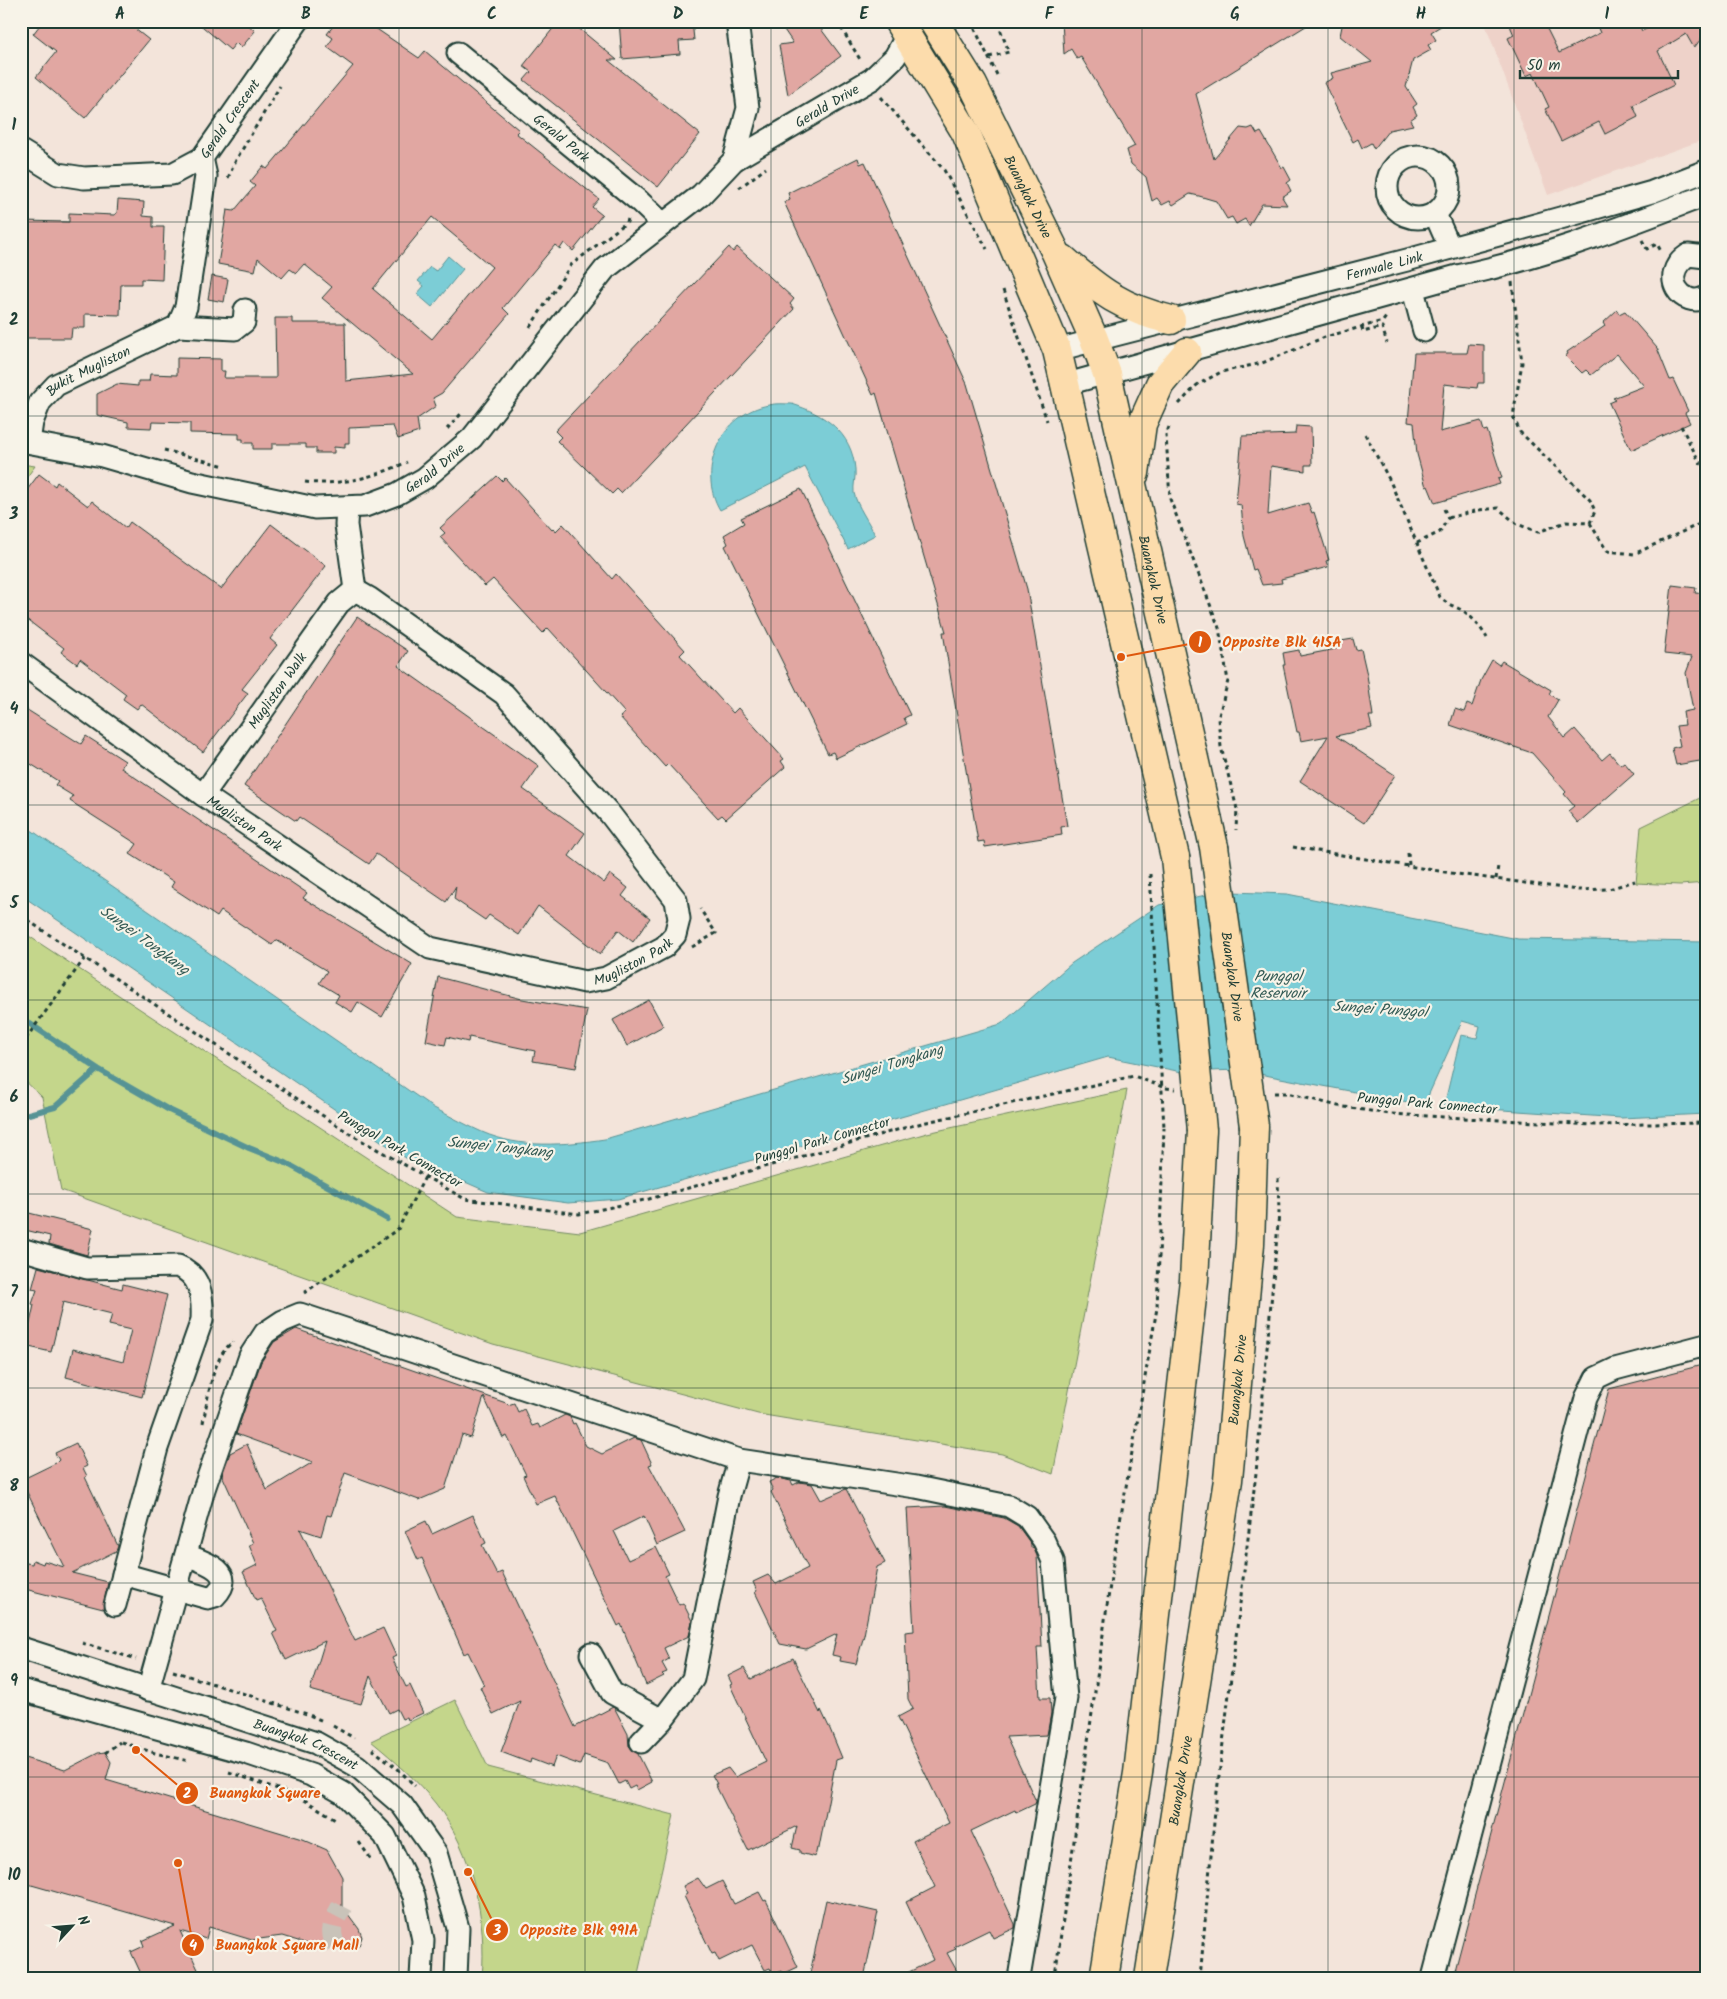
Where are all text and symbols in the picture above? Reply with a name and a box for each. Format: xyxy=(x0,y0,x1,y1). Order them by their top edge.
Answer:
text: A xyxy=(115,2,125,27)
text: B xyxy=(301,2,311,27)
text: C xyxy=(487,2,497,27)
text: D xyxy=(673,2,684,27)
text: E xyxy=(860,2,870,27)
text: F xyxy=(1045,2,1055,27)
text: G xyxy=(1230,2,1240,27)
text: H xyxy=(1416,2,1426,27)
text: I xyxy=(1605,2,1610,27)
scale bar xyxy=(1520,48,1677,80)
text: 50 m xyxy=(1527,54,1561,78)
street label: Gerald Crescent xyxy=(195,74,266,164)
street label: Gerald Drive xyxy=(791,78,864,134)
street label: Gerald Park xyxy=(528,109,594,169)
text: 1 xyxy=(12,113,17,138)
street label: Buangkok Drive xyxy=(997,152,1058,243)
street label: Fernvale Link xyxy=(1344,246,1426,287)
text: 2 xyxy=(9,308,19,333)
street label: Bukit Mugliston xyxy=(41,341,135,402)
street label: Gerald Drive xyxy=(401,438,471,499)
text: 3 xyxy=(9,502,19,527)
street label: Buangkok Drive xyxy=(1132,533,1173,627)
callout: Opposite Blk 415A xyxy=(1187,627,1351,657)
text: 1 xyxy=(1198,631,1203,655)
text: Opposite Blk 415A xyxy=(1222,631,1342,655)
street label: Mugliston Walk xyxy=(243,648,313,734)
text: 4 xyxy=(10,697,19,722)
street label: Mugliston Park xyxy=(202,790,287,858)
text: 5 xyxy=(9,891,20,916)
water label: Sungei Tongkang xyxy=(95,900,195,982)
street label: Buangkok Drive xyxy=(1214,930,1249,1024)
street label: Mugliston Park xyxy=(592,933,679,992)
water label: Punggol Reservoir xyxy=(1250,965,1309,1006)
water label: Sungei Punggol xyxy=(1332,995,1431,1026)
water label: Sungei Tongkang xyxy=(838,1038,947,1092)
text: 6 xyxy=(10,1085,19,1110)
street label: Punggol Park Connector xyxy=(1356,1087,1499,1121)
street label: Punggol Park Connector xyxy=(333,1105,467,1195)
street label: Punggol Park Connector xyxy=(752,1111,894,1171)
water label: Sungei Tongkang xyxy=(446,1131,555,1166)
text: 7 xyxy=(10,1280,18,1305)
street label: Buangkok Drive xyxy=(1223,1333,1254,1426)
text: 8 xyxy=(9,1474,19,1499)
text: 9 xyxy=(10,1669,18,1694)
street label: Buangkok Crescent xyxy=(250,1714,363,1777)
street label: Buangkok Drive xyxy=(1163,1733,1199,1827)
callout: Buangkok Square xyxy=(174,1778,330,1808)
text: 2 xyxy=(183,1782,192,1806)
text: Buangkok Square xyxy=(210,1782,321,1806)
text: 10 xyxy=(7,1863,21,1888)
north arrow xyxy=(48,1902,98,1952)
text: N xyxy=(71,1912,95,1930)
callout: Opposite Blk 991A xyxy=(484,1915,648,1945)
text: 3 xyxy=(492,1919,501,1943)
text: Opposite Blk 991A xyxy=(520,1919,638,1943)
callout: Buangkok Square Mall xyxy=(180,1930,369,1960)
text: 4 xyxy=(189,1934,197,1958)
text: Buangkok Square Mall xyxy=(215,1934,359,1958)

